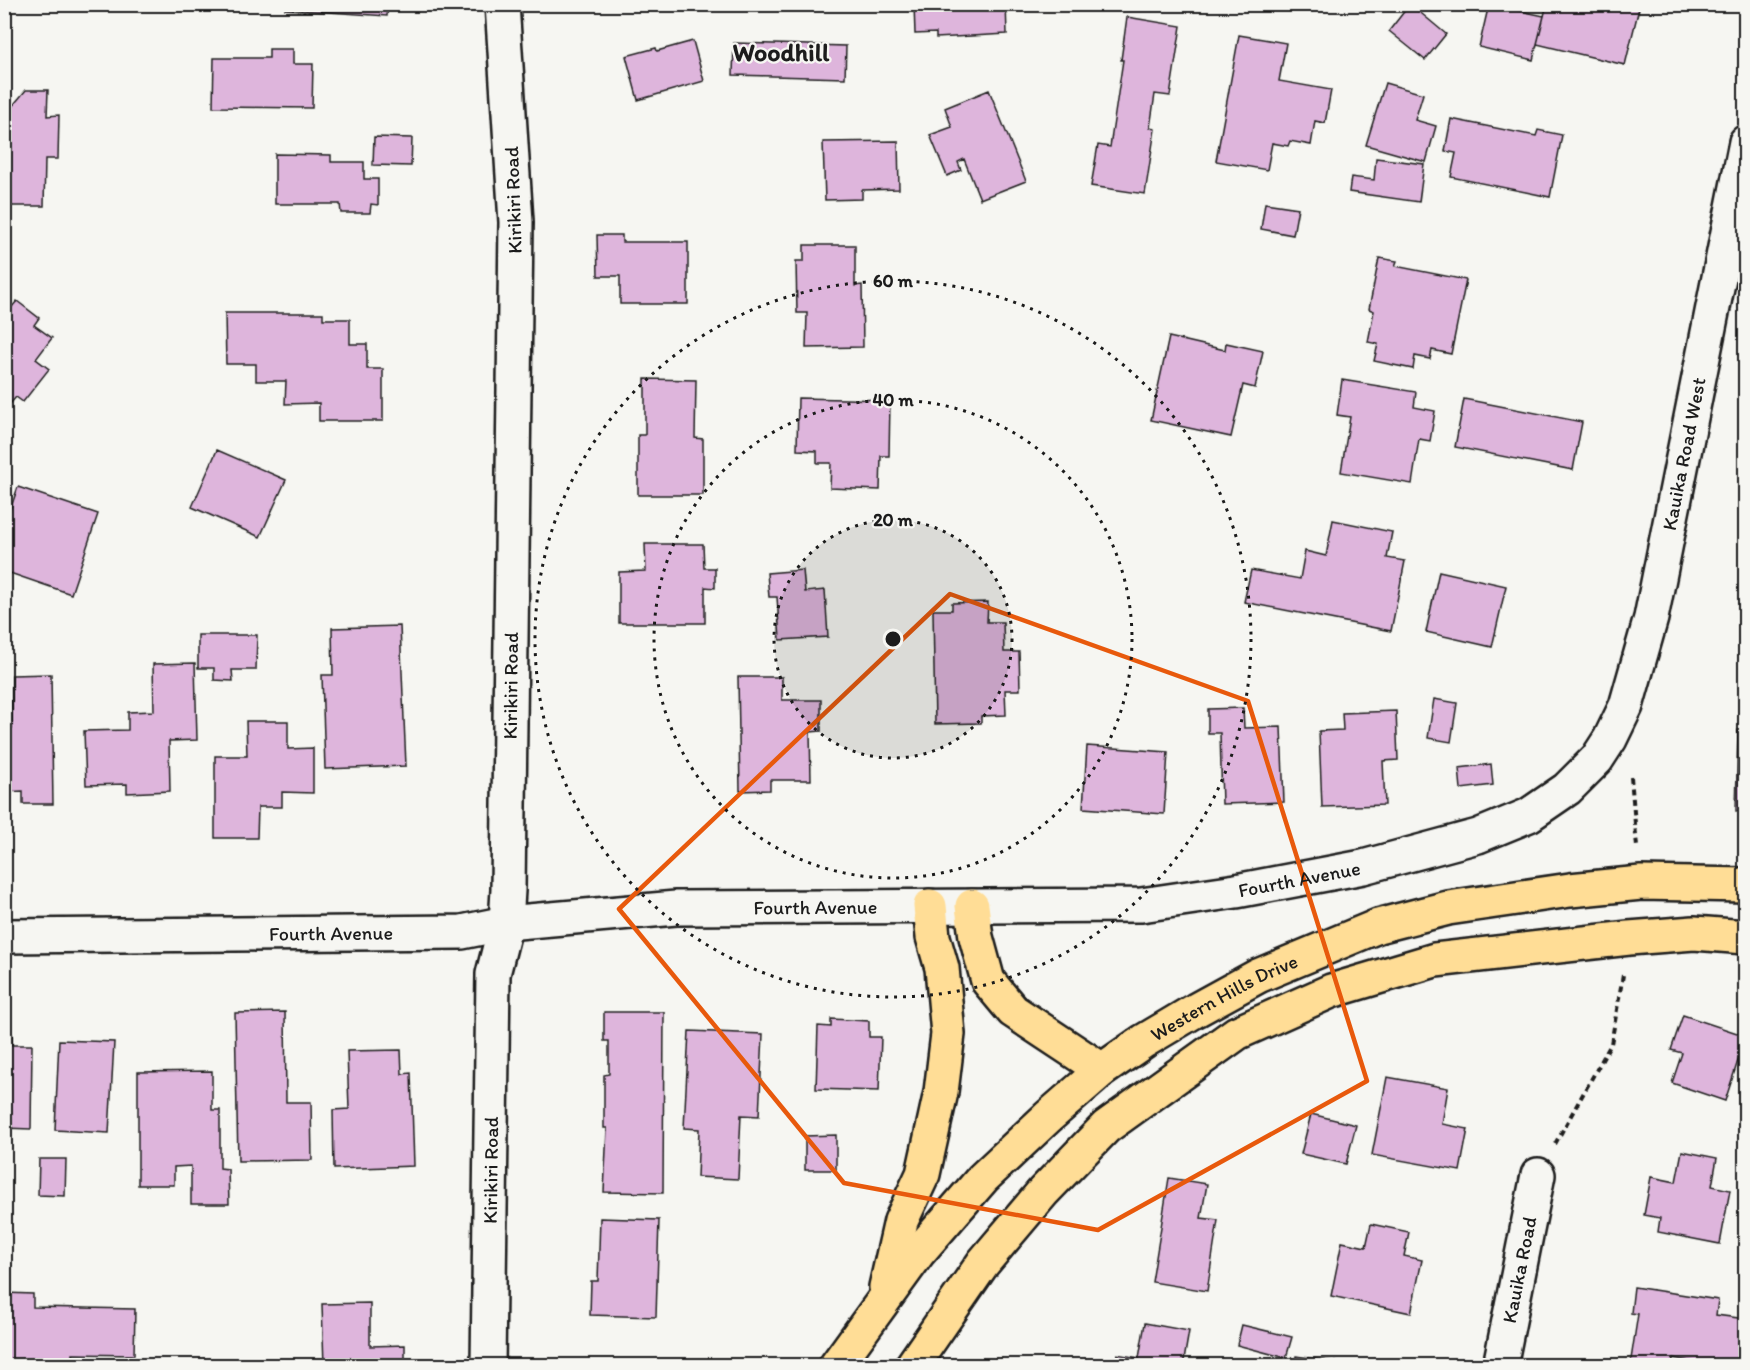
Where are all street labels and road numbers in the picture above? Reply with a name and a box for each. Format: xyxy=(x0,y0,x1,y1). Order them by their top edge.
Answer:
street label: Kirikiri Road xyxy=(499,146,527,254)
street label: Kauika Road West xyxy=(1657,375,1711,532)
street label: Kirikiri Road xyxy=(498,632,523,740)
street label: Fourth Avenue xyxy=(1236,856,1362,902)
street label: Fourth Avenue xyxy=(753,895,877,920)
street label: Fourth Avenue xyxy=(269,921,393,946)
street label: Western Hills Drive xyxy=(1146,949,1301,1046)
street label: Kirikiri Road xyxy=(478,1116,503,1224)
street label: Kauika Road xyxy=(1497,1214,1541,1325)

